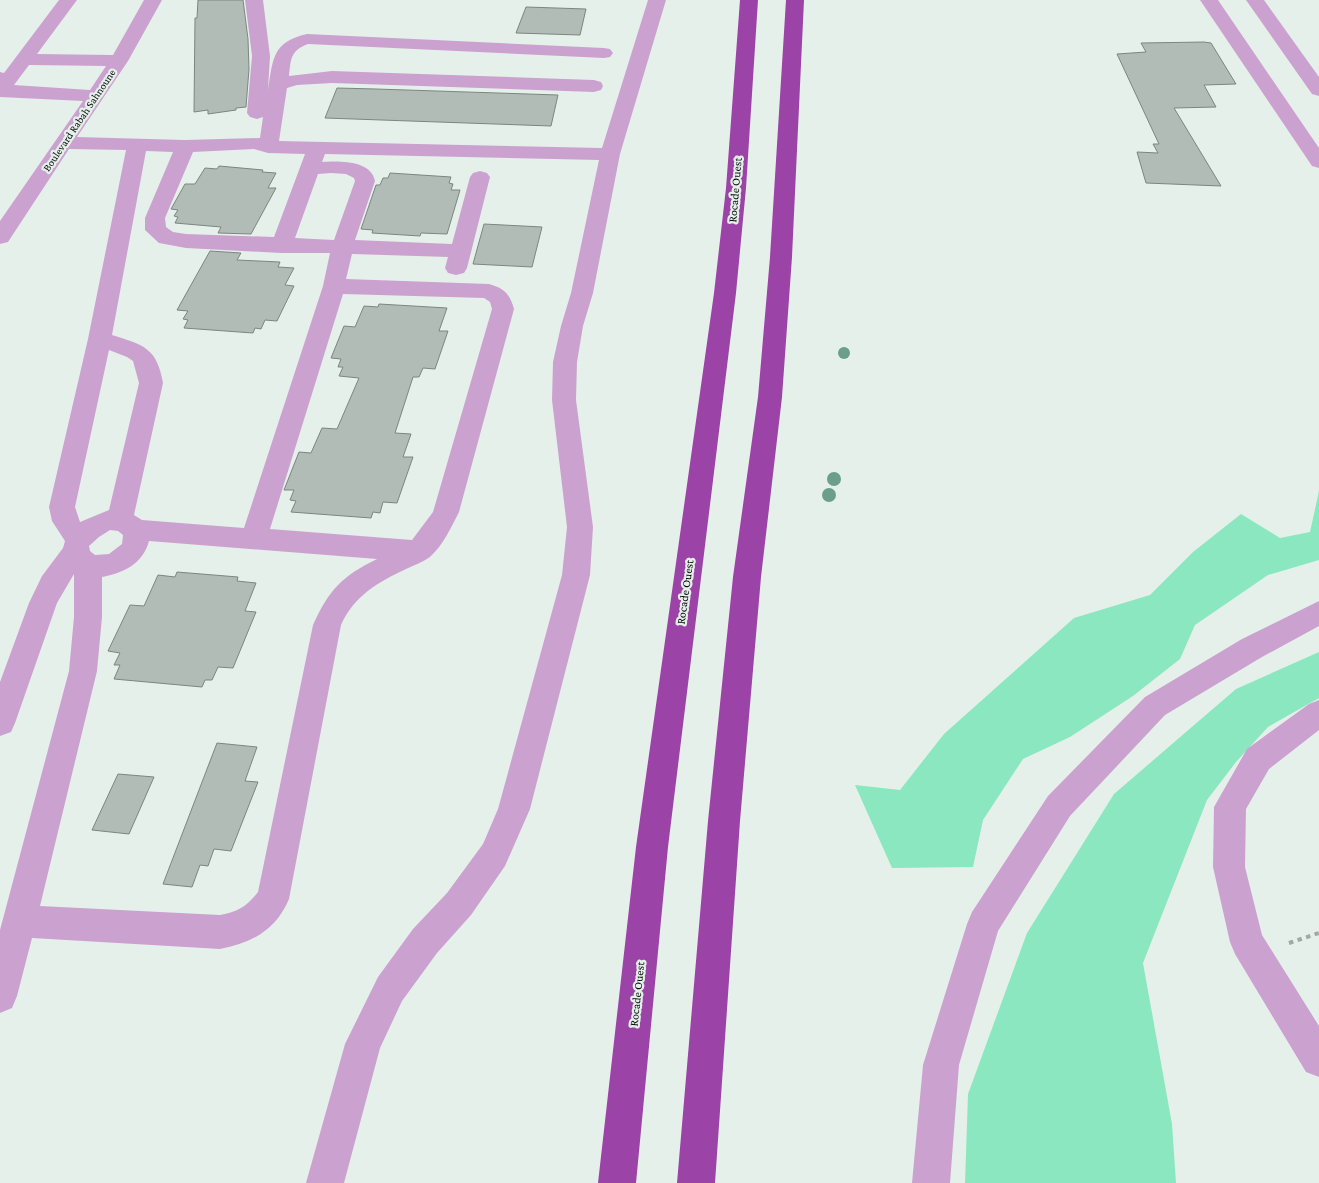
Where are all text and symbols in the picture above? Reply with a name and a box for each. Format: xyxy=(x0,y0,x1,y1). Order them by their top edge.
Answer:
street label: Boulevard Rabah Sahnoune xyxy=(40,67,118,173)
street label: Rocade Ouest xyxy=(725,156,745,223)
street label: Rocade Ouest xyxy=(674,558,697,625)
street label: Rocade Ouest xyxy=(627,960,647,1027)

